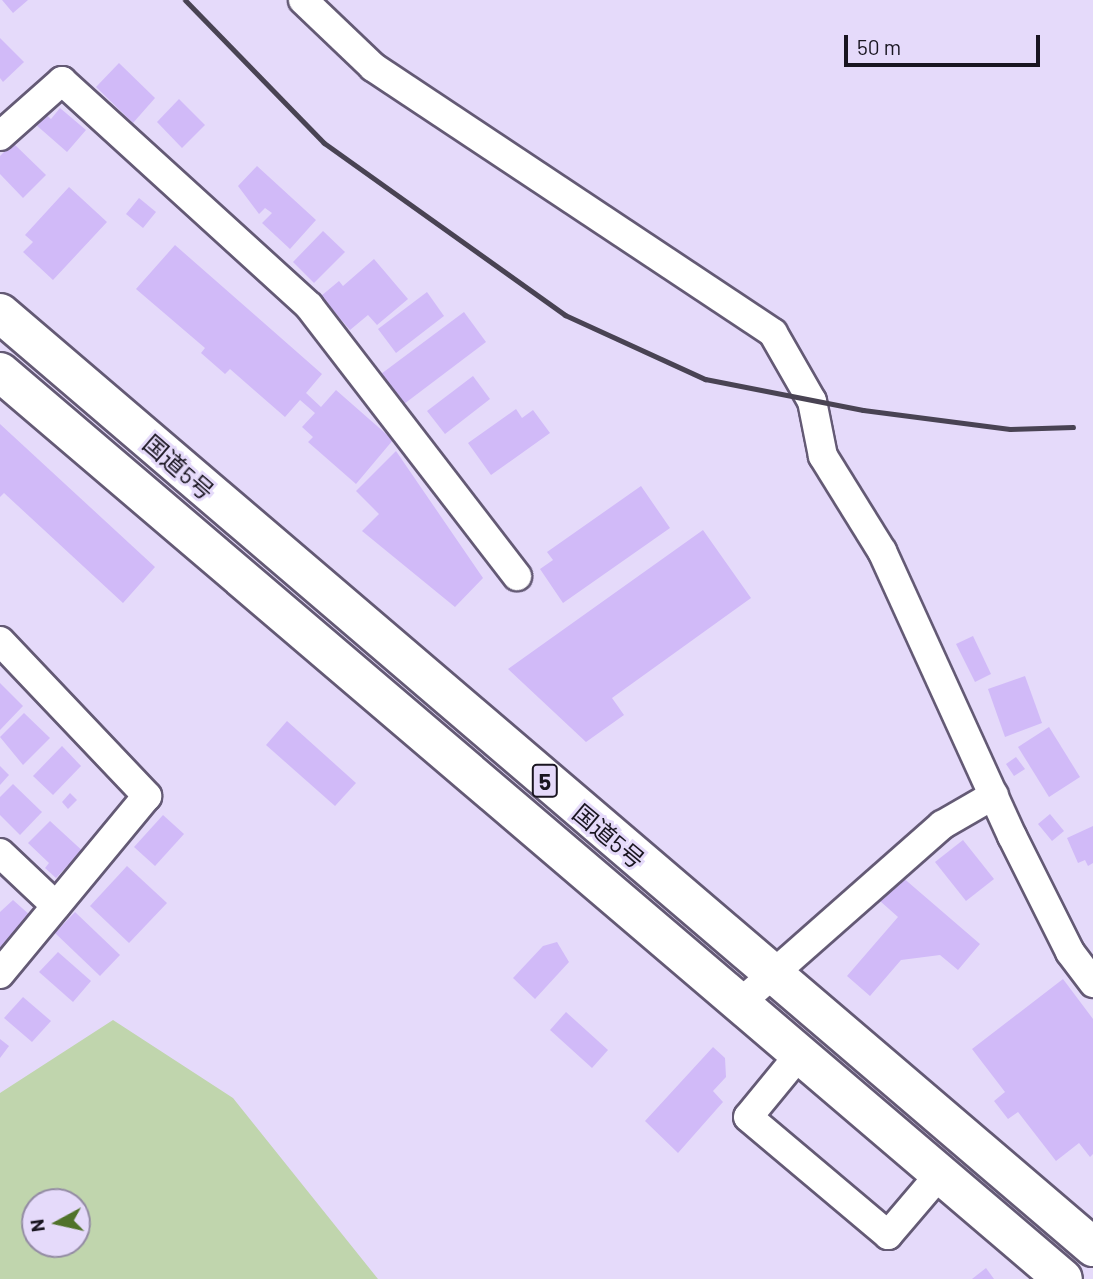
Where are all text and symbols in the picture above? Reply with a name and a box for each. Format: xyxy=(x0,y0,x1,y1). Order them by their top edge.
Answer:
scale bar xyxy=(848,21,1044,65)
text: 50 m xyxy=(857,34,901,59)
street label: 国道5号 xyxy=(138,428,220,506)
road number: 5 xyxy=(531,762,559,800)
street label: 国道5号 xyxy=(567,798,651,874)
north arrow xyxy=(21,1188,91,1258)
text: N xyxy=(24,1218,49,1234)

